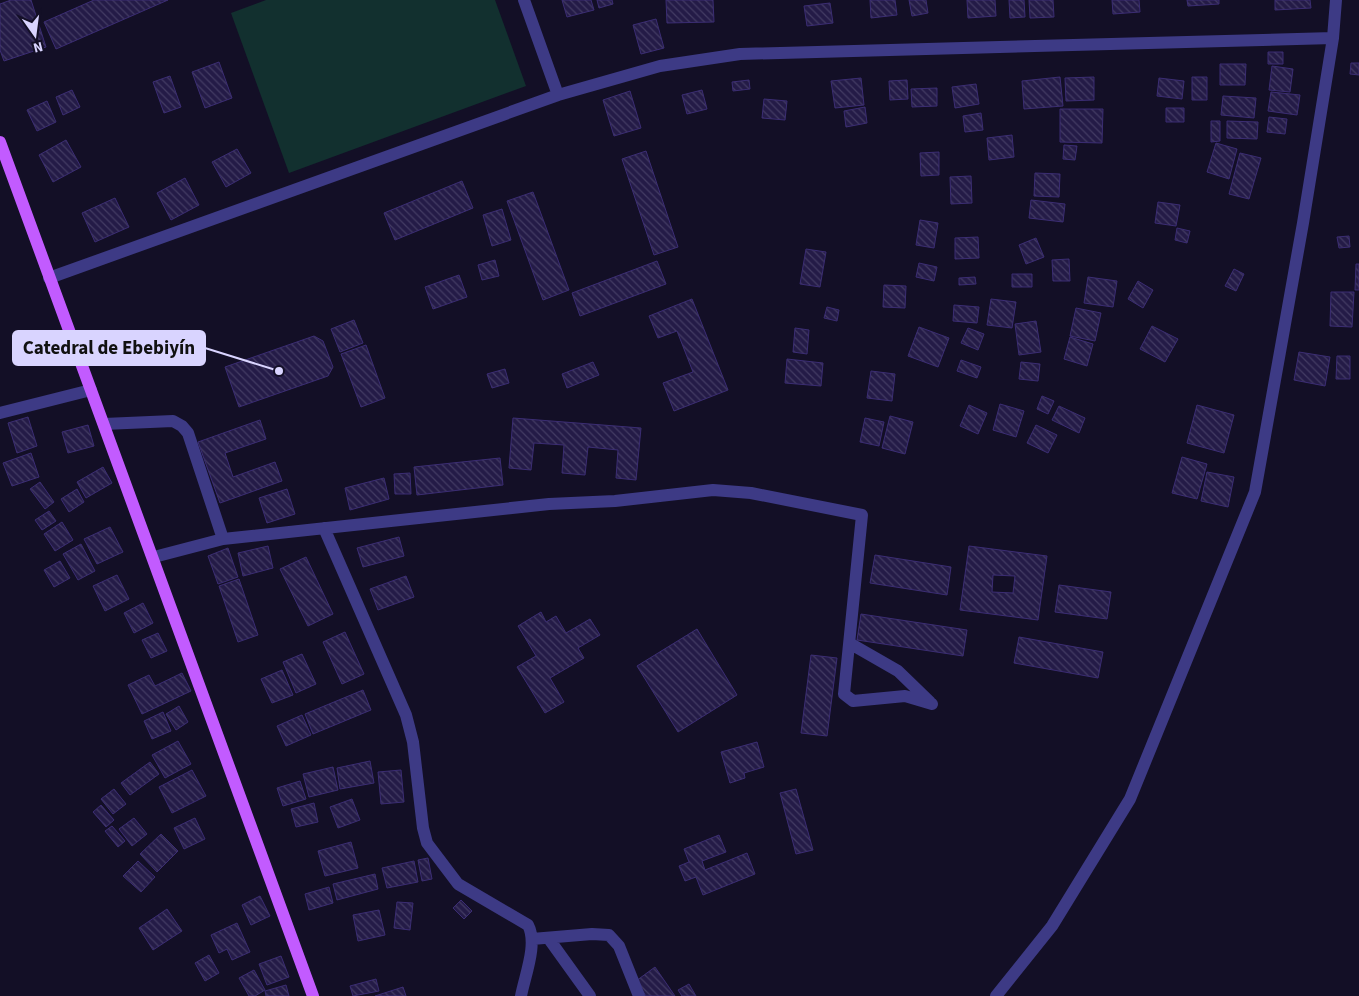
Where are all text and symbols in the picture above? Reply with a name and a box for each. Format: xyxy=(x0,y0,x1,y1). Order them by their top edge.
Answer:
north arrow xyxy=(10,10,60,60)
text: N xyxy=(31,36,45,57)
callout: Catedral de Ebebiyín xyxy=(13,331,205,365)
text: Catedral de Ebebiyín xyxy=(23,335,195,362)

